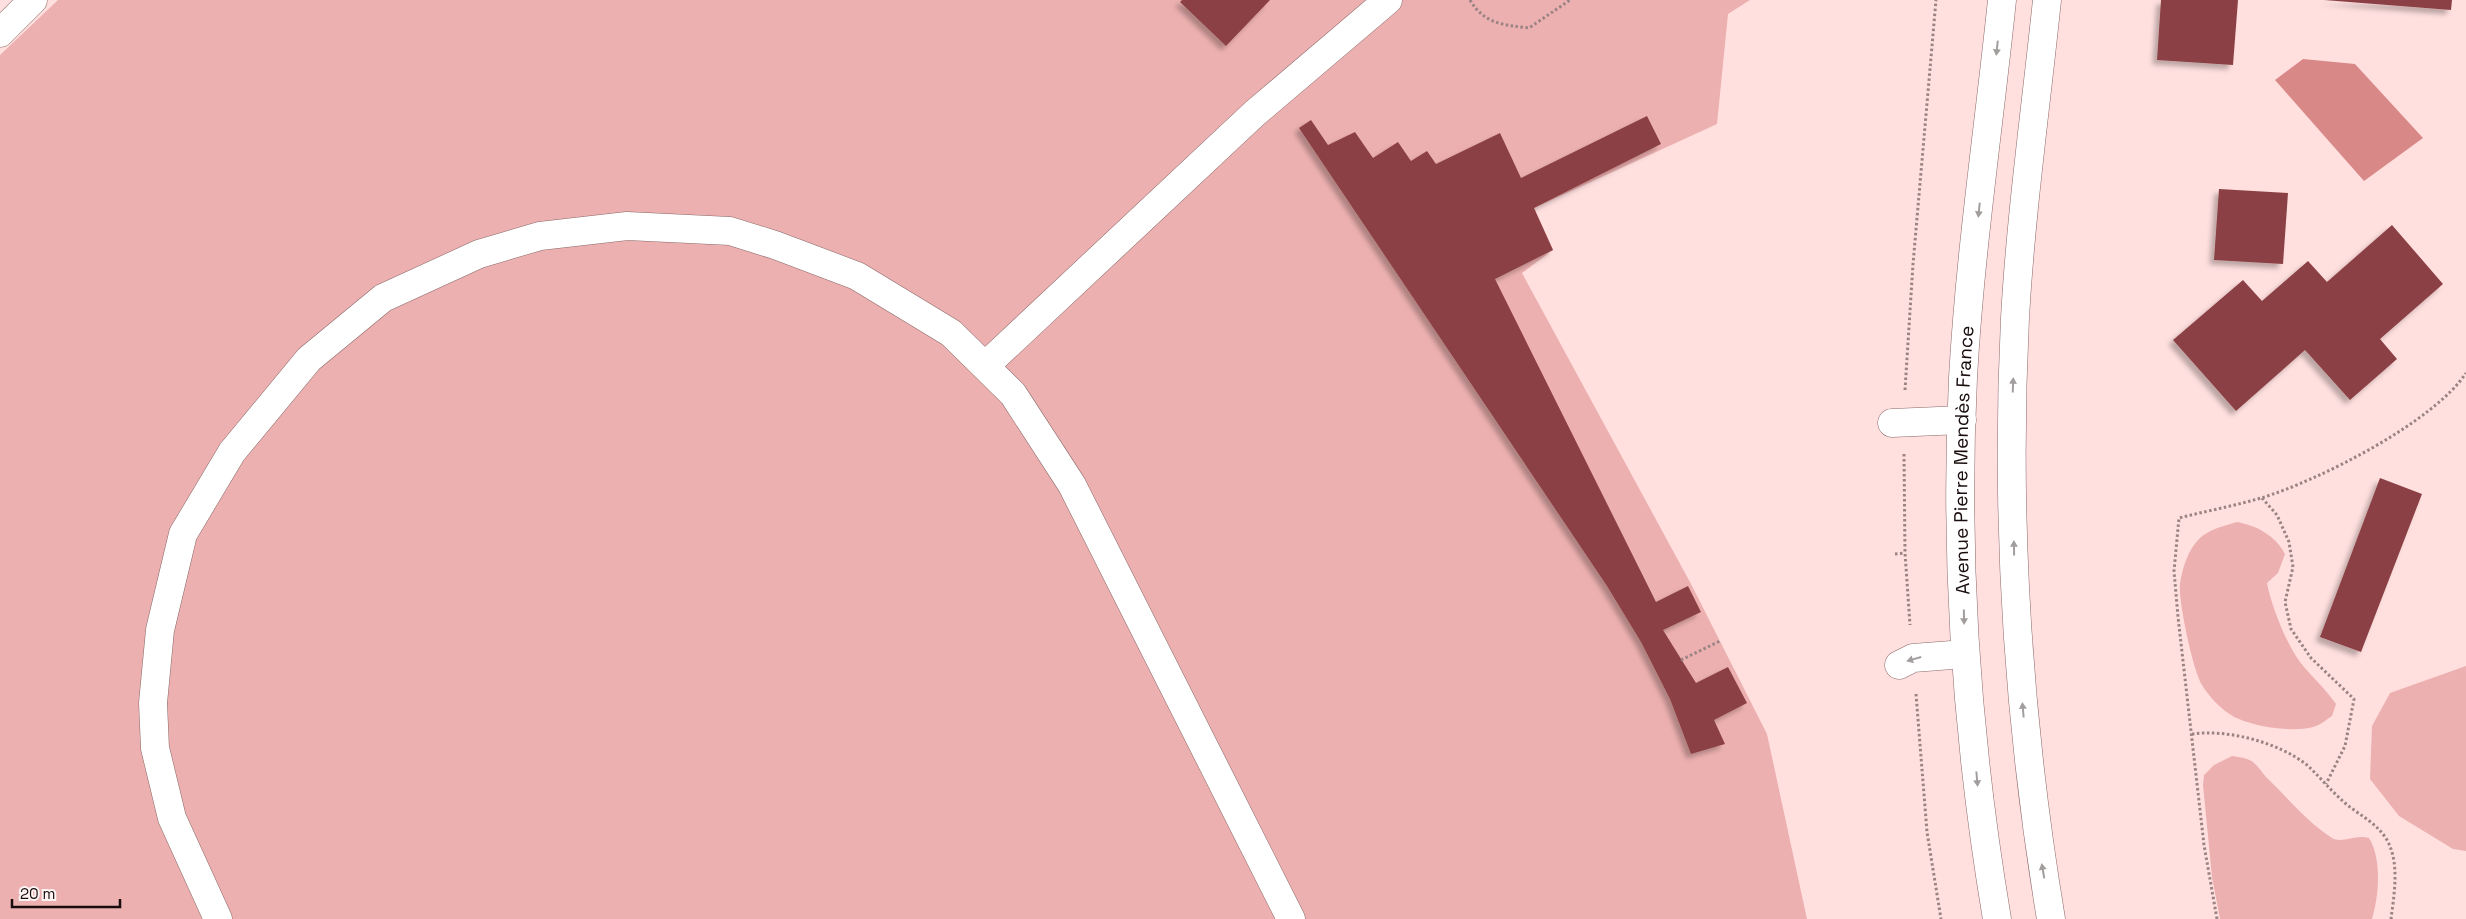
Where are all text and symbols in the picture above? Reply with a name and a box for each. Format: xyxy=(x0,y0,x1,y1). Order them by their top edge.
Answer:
one-way arrow xyxy=(1993,41,2001,57)
one-way arrow xyxy=(1975,202,1983,218)
street label: Avenue Pierre Mendès France xyxy=(1948,325,1980,595)
one-way arrow xyxy=(2009,377,2017,393)
one-way arrow xyxy=(2010,539,2018,555)
one-way arrow xyxy=(1960,609,1968,625)
one-way arrow xyxy=(1906,656,1921,664)
one-way arrow xyxy=(2019,701,2027,717)
one-way arrow xyxy=(1973,771,1981,787)
one-way arrow xyxy=(2039,863,2047,879)
scale bar xyxy=(12,876,120,908)
text: 20 m xyxy=(20,884,55,903)

